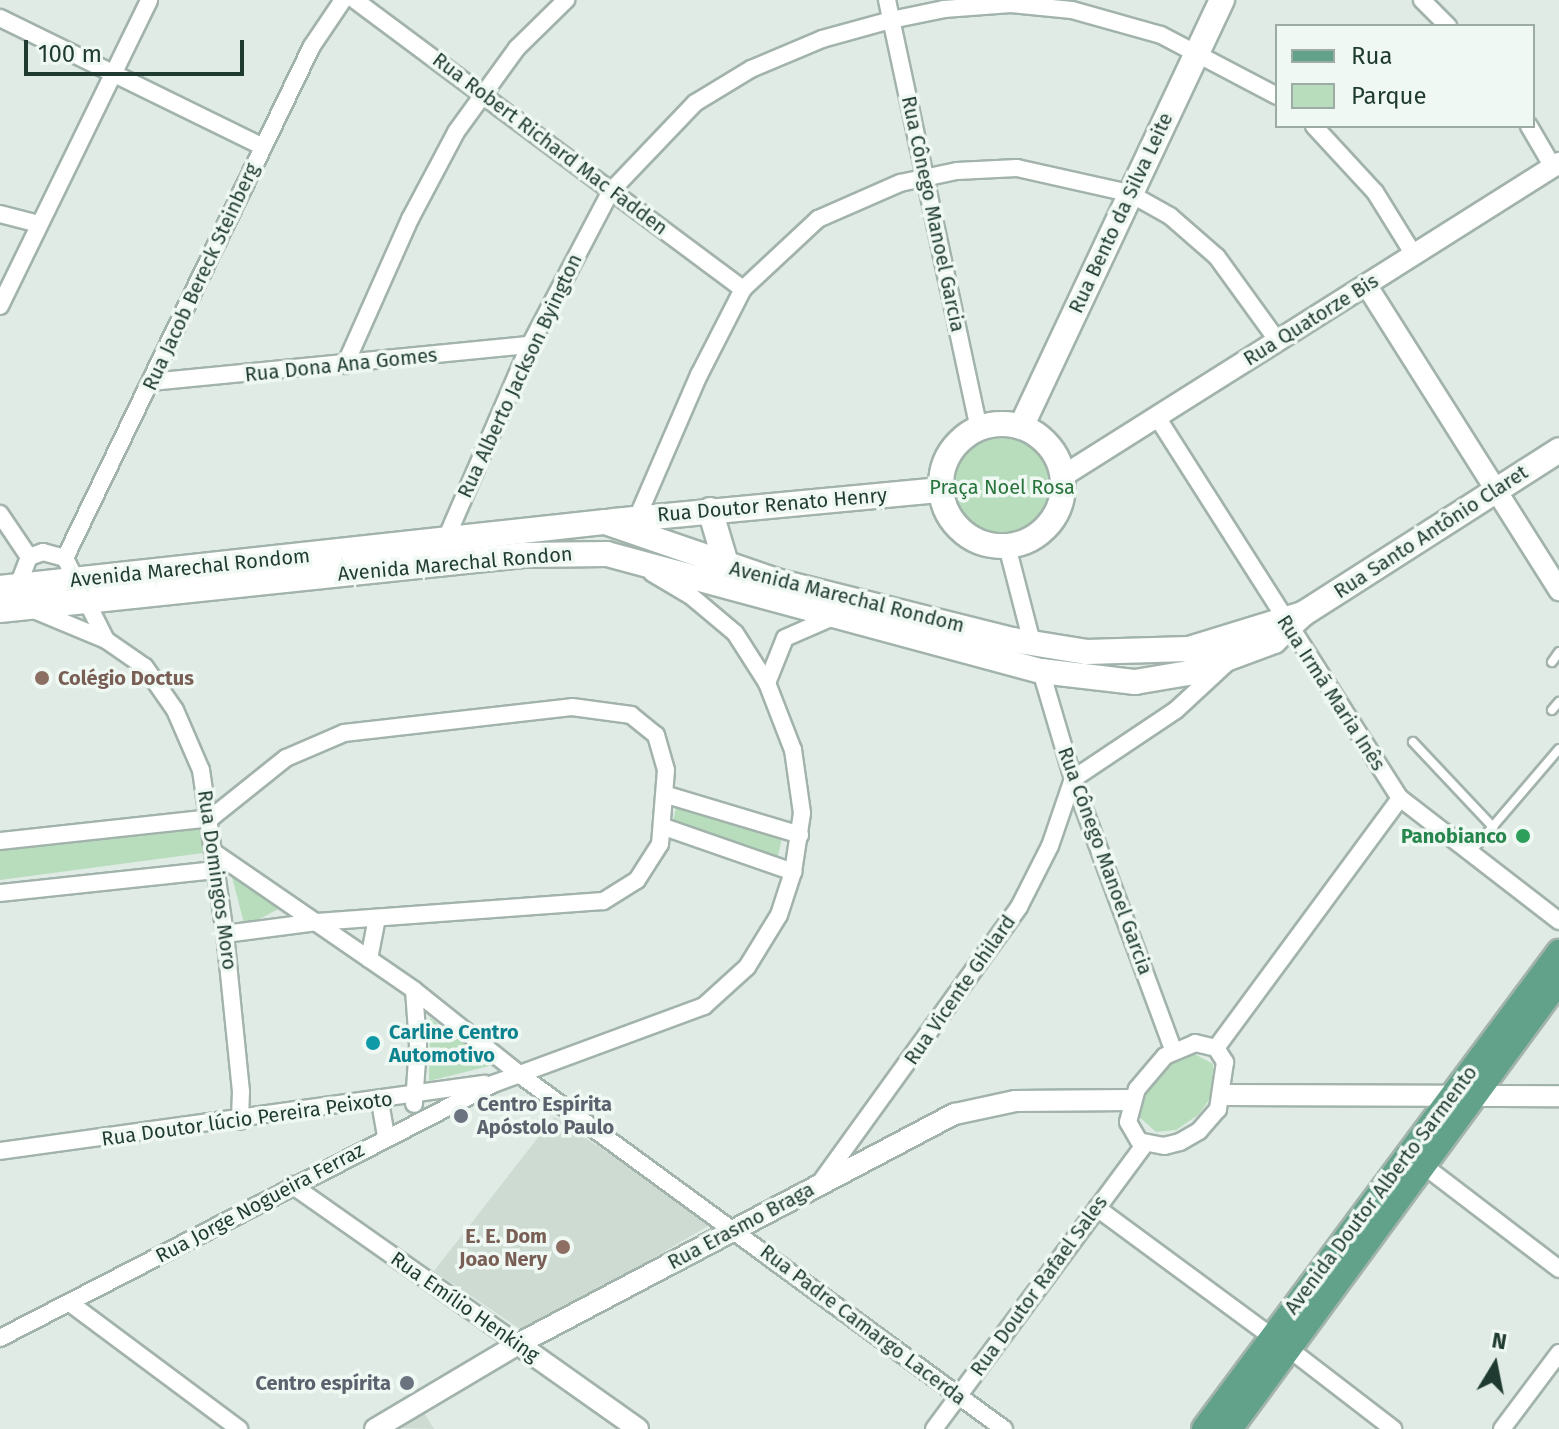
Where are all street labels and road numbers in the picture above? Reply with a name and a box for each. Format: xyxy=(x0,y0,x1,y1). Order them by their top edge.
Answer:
street label: Rua Robert Richard Mac Fadden xyxy=(428,48,672,240)
street label: Rua Cônego Manoel Garcia xyxy=(896,94,970,334)
street label: Rua Bento da Silva Leite xyxy=(1064,109,1178,317)
street label: Rua Jacob Bereck Steinberg xyxy=(138,160,264,394)
street label: Rua Alberto Jackson Byington xyxy=(453,250,587,502)
street label: Rua Quatorze Bis xyxy=(1239,269,1383,371)
street label: Rua Dona Ana Gomes xyxy=(244,343,438,387)
street label: Rua Santo Antônio Claret xyxy=(1330,460,1532,604)
street label: Rua Doutor Renato Henry xyxy=(656,483,888,527)
street label: Avenida Marechal Rondon xyxy=(337,542,573,586)
street label: Avenida Marechal Rondom xyxy=(69,543,311,593)
street label: Avenida Marechal Rondom xyxy=(727,556,967,638)
street label: Rua Irmã Maria Inês xyxy=(1272,611,1390,775)
street label: Rua Cônego Manoel Garcia xyxy=(1053,744,1157,978)
street label: Rua Domingos Moro xyxy=(192,789,242,971)
street label: Rua Vicente Ghilard xyxy=(899,911,1021,1069)
street label: Avenida Doutor Alberto Sarmento xyxy=(1280,1061,1482,1319)
street label: Rua Doutor lúcio Pereira Peixoto xyxy=(100,1087,394,1151)
street label: Rua Jorge Nogueira Ferraz xyxy=(152,1138,368,1268)
street label: Rua Erasmo Braga xyxy=(664,1177,818,1275)
street label: Rua Doutor Rafael Sales xyxy=(965,1191,1113,1381)
street label: Rua Padre Camargo Lacerda xyxy=(755,1240,971,1410)
street label: Rua Emílio Henking xyxy=(386,1247,544,1367)

